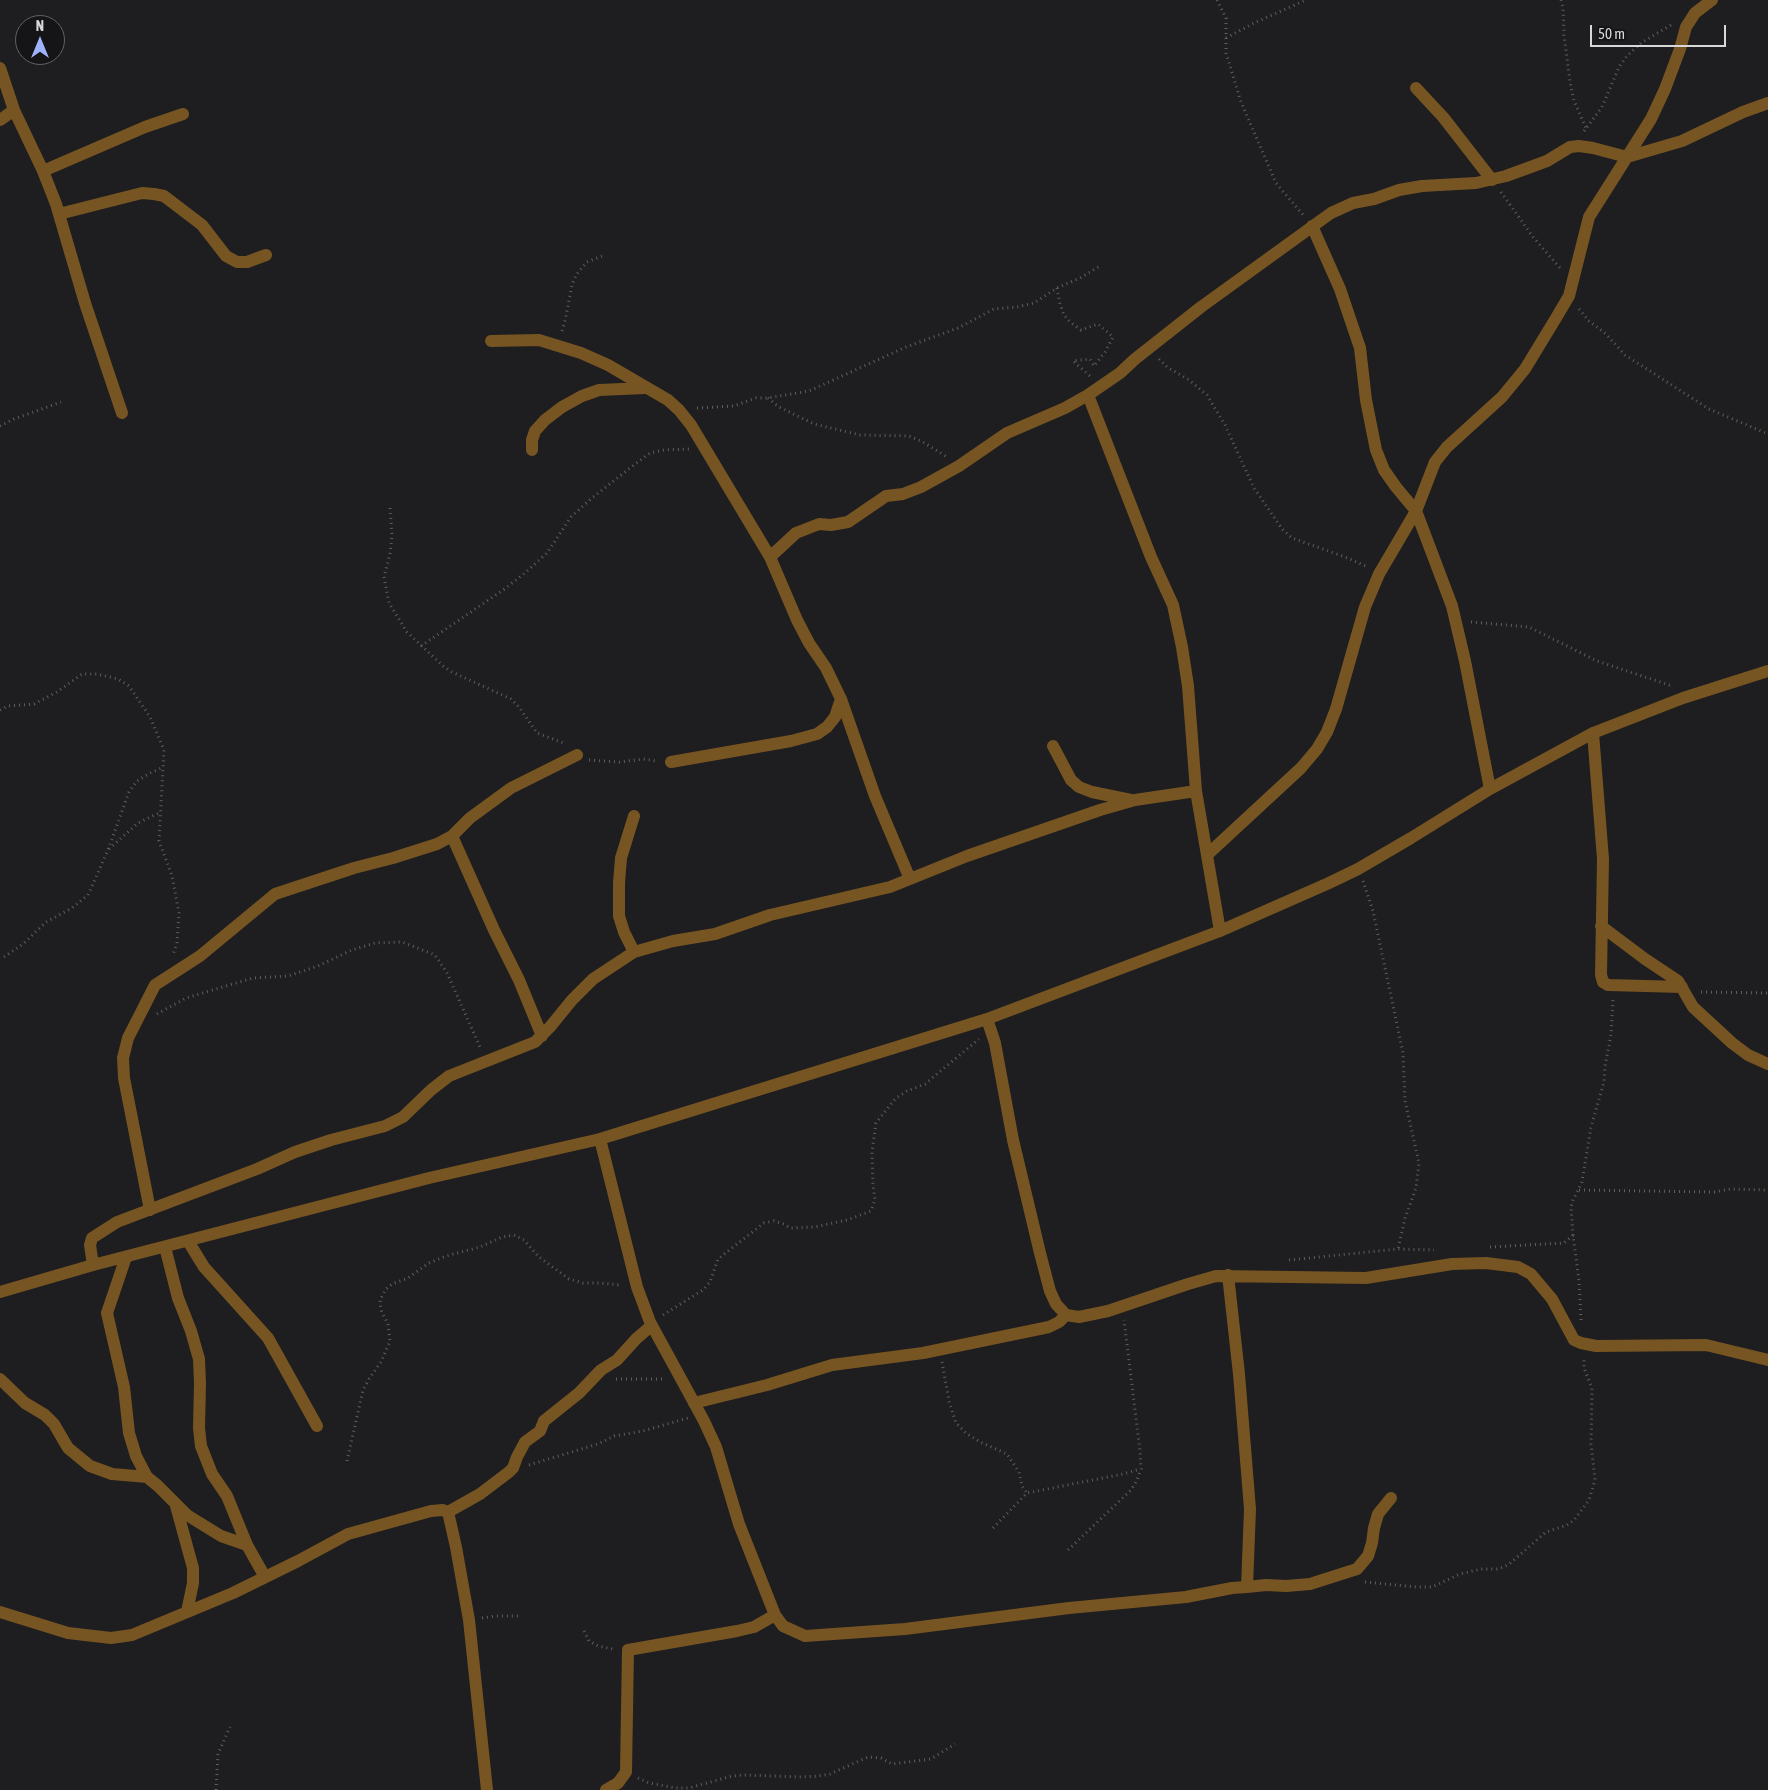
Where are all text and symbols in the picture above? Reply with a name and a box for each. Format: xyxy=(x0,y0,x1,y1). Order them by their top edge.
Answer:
north arrow xyxy=(15,15,65,65)
scale bar xyxy=(1593,15,1729,47)
text: N xyxy=(36,18,44,34)
text: 50 m xyxy=(1598,25,1625,42)

